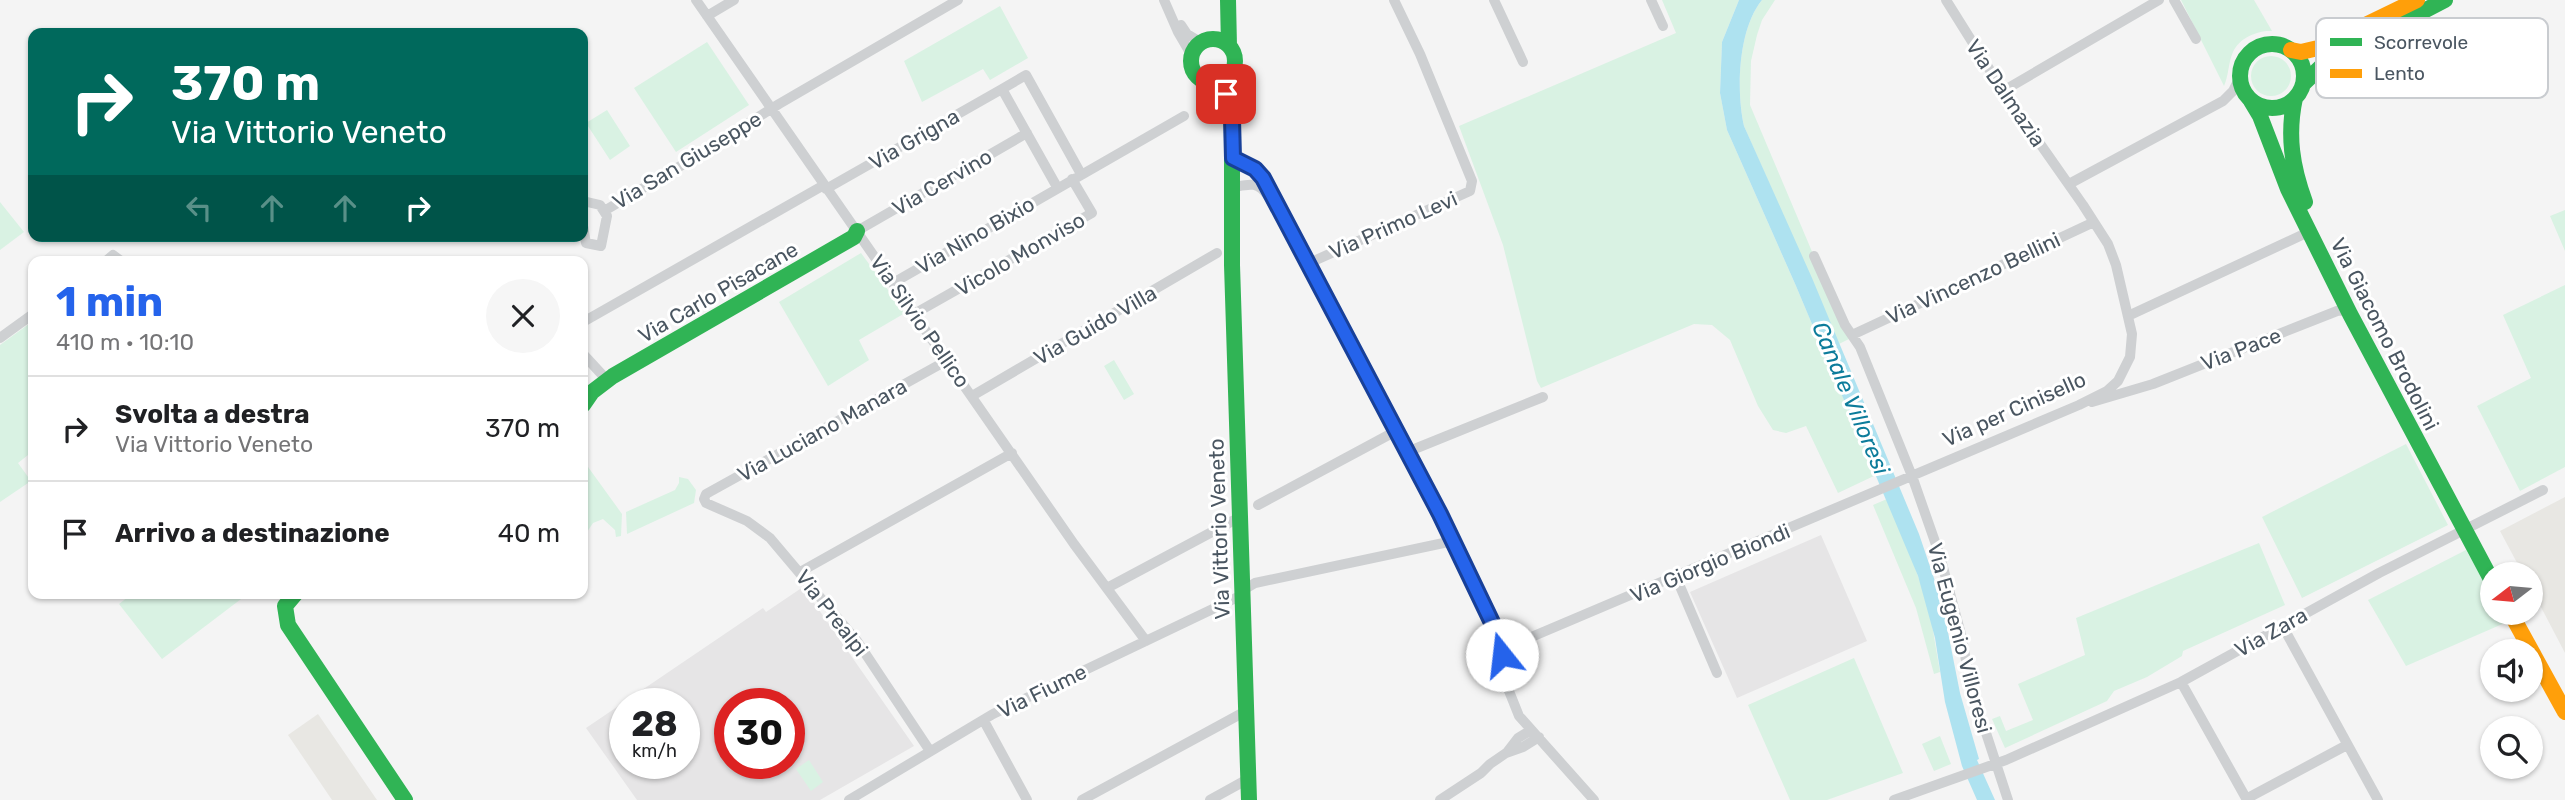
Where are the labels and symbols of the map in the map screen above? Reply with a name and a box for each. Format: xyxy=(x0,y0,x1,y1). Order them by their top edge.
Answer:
legend xyxy=(2316,18,2548,98)
text: Scorrevole xyxy=(2374,31,2468,54)
street label: Via Dalmazia xyxy=(1961,34,2051,152)
text: Lento xyxy=(2374,62,2425,85)
pin xyxy=(1196,64,1256,124)
street label: Via Grigna xyxy=(865,103,963,175)
street label: Via San Giuseppe xyxy=(608,106,766,214)
street label: Via Cervino xyxy=(888,143,996,221)
street label: Via Primo Levi xyxy=(1325,186,1461,264)
street label: Via Nino Bixio xyxy=(911,191,1039,279)
street label: Vicolo Monviso xyxy=(951,207,1089,301)
street label: Via Vincenzo Bellini xyxy=(1882,227,2064,329)
street label: Via Giacomo Brodolini xyxy=(2326,234,2444,434)
street label: Via Carlo Pisacane xyxy=(634,236,802,348)
street label: Via Silvio Pellico xyxy=(865,250,975,392)
street label: Via Guido Villa xyxy=(1029,280,1161,370)
water label: Canale Villoresi xyxy=(1806,317,1896,480)
street label: Via Pace xyxy=(2197,322,2285,376)
street label: Via per Cinisello xyxy=(1939,366,2089,452)
street label: Via Luciano Manara xyxy=(733,373,911,487)
street label: Via Vittorio Veneto xyxy=(1203,438,1235,620)
street label: Via Giorgio Biondi xyxy=(1626,518,1794,608)
street label: Via Eugenio Villoresi xyxy=(1923,540,1997,736)
north arrow xyxy=(2480,562,2543,625)
street label: Via Prealpi xyxy=(790,565,874,661)
street label: Via Zara xyxy=(2230,602,2312,662)
position arrow xyxy=(1465,618,1539,692)
street label: Via Fiume xyxy=(993,659,1091,723)
speed limit sign: 30 xyxy=(714,688,805,779)

